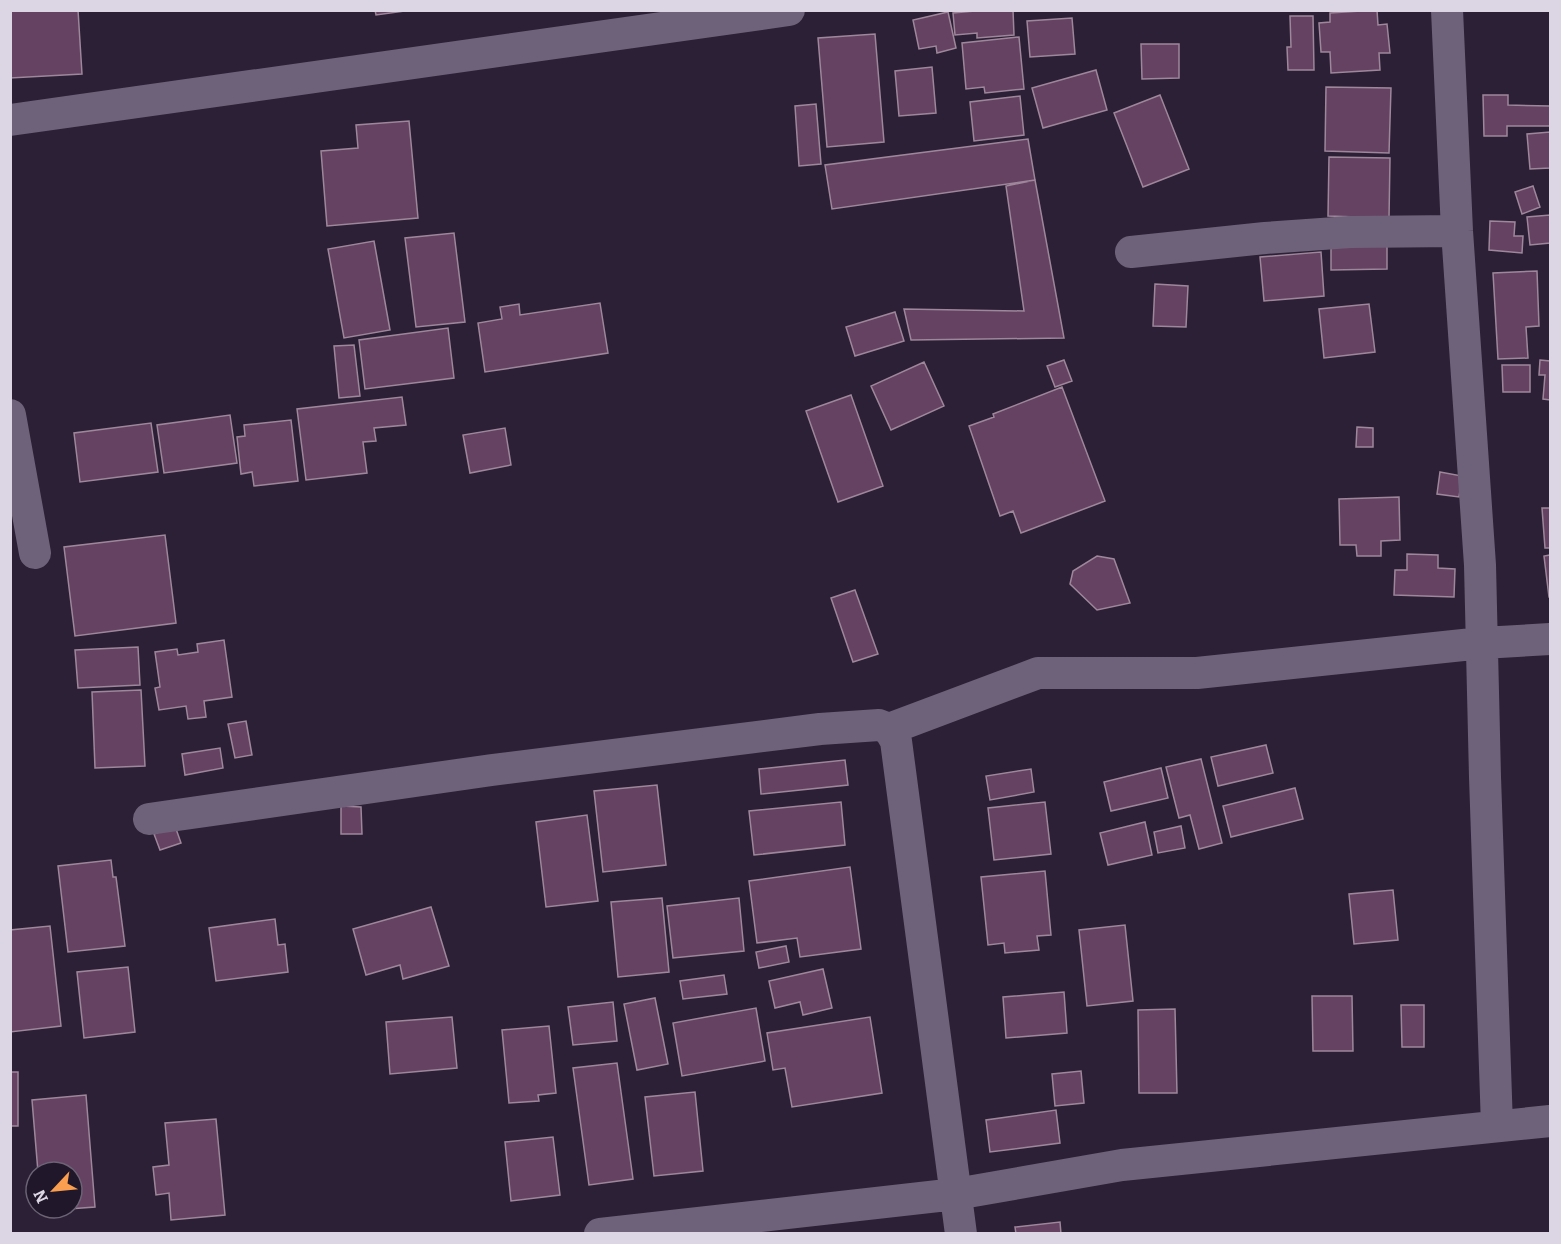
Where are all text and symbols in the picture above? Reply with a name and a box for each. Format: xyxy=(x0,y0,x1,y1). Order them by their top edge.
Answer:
north arrow xyxy=(24,1160,84,1220)
text: N xyxy=(30,1187,52,1206)

